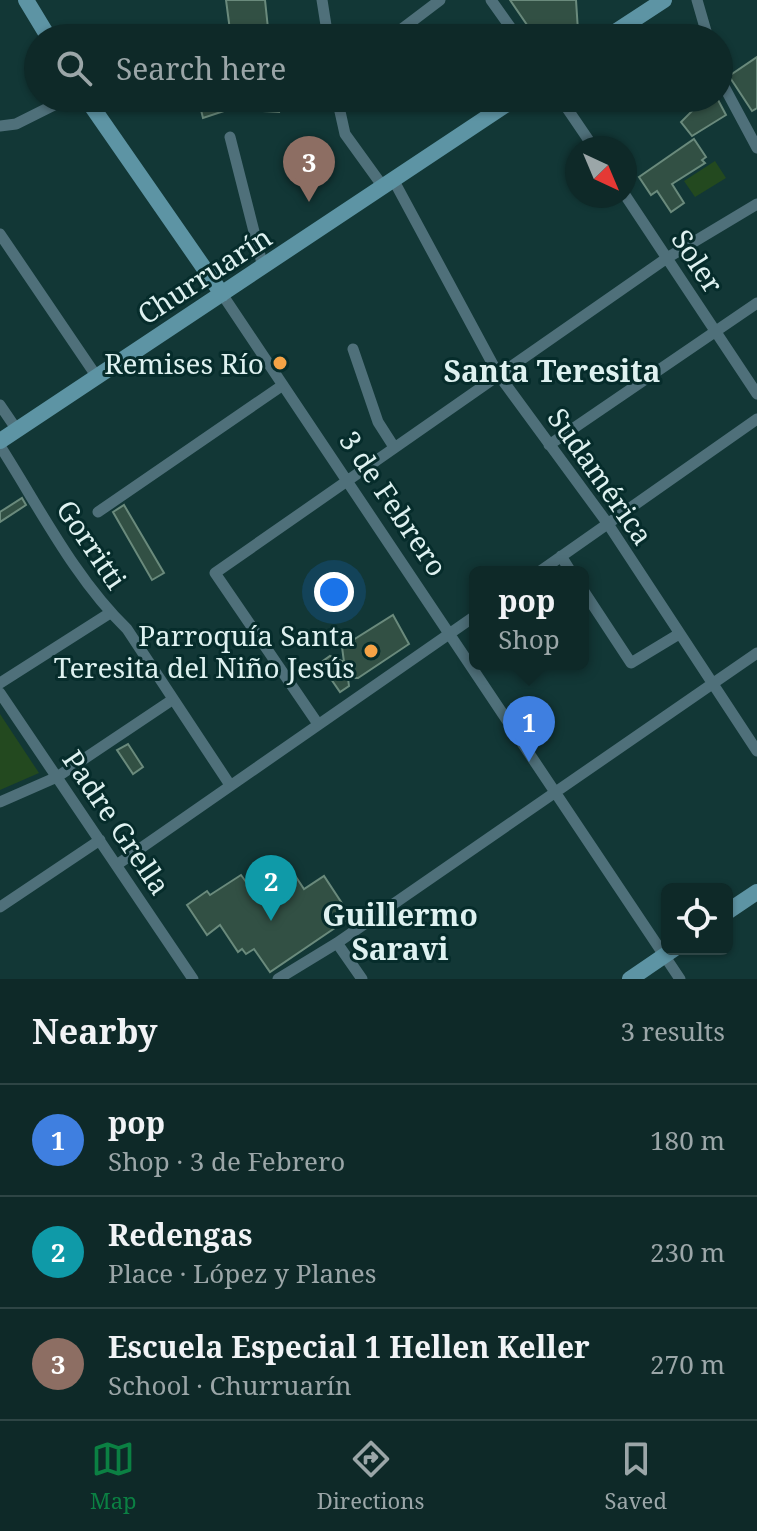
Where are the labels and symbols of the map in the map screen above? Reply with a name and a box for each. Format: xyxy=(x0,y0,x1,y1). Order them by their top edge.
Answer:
pin: 3 xyxy=(283,136,335,202)
north arrow xyxy=(565,136,637,208)
street label: Churruarín xyxy=(130,217,278,333)
street label: Soler xyxy=(663,222,733,300)
place label: Remises Río xyxy=(104,344,264,382)
district label: Santa Teresita xyxy=(444,350,660,391)
marker: Remises Río xyxy=(271,354,289,372)
street label: Sudamérica xyxy=(540,400,662,552)
street label: 3 de Febrero xyxy=(331,423,457,583)
street label: Gorritti xyxy=(48,492,136,596)
your location xyxy=(314,572,354,612)
place label: Parroquía Santa Teresita del Niño Jesús xyxy=(54,616,355,686)
marker: Parroquía Santa Teresita del Niño Jesús xyxy=(362,642,380,660)
pin: 1 xyxy=(503,696,555,762)
street label: Padre Grella xyxy=(55,742,179,902)
pin: 2 xyxy=(245,855,297,921)
district label: Guillermo Saravi xyxy=(322,894,478,969)

